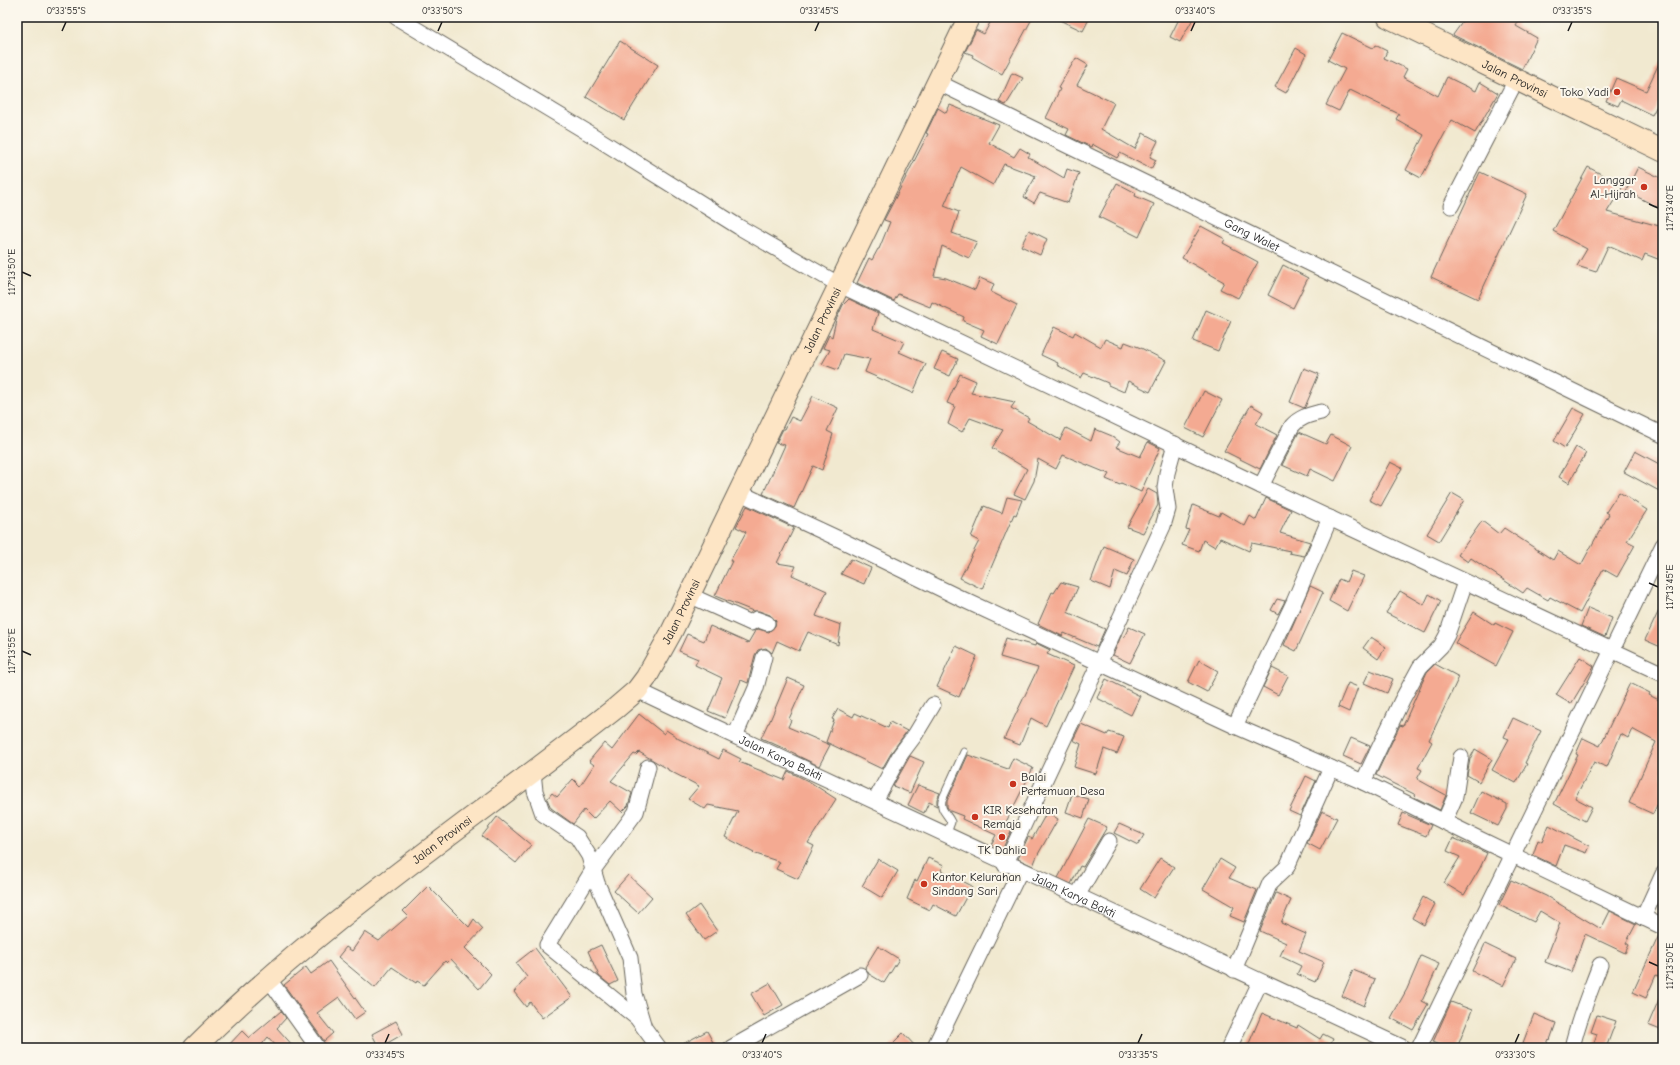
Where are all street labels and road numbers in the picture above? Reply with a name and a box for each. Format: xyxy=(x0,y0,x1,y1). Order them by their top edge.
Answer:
street label: Jalan Provinsi xyxy=(1480,57,1550,101)
street label: Gang Walet xyxy=(1222,216,1282,255)
street label: Jalan Provinsi xyxy=(801,285,844,355)
street label: Jalan Provinsi xyxy=(659,577,703,647)
street label: Jalan Karya Bakti xyxy=(737,732,824,783)
street label: Jalan Provinsi xyxy=(410,813,475,867)
street label: Jalan Karya Bakti xyxy=(1030,870,1118,921)

